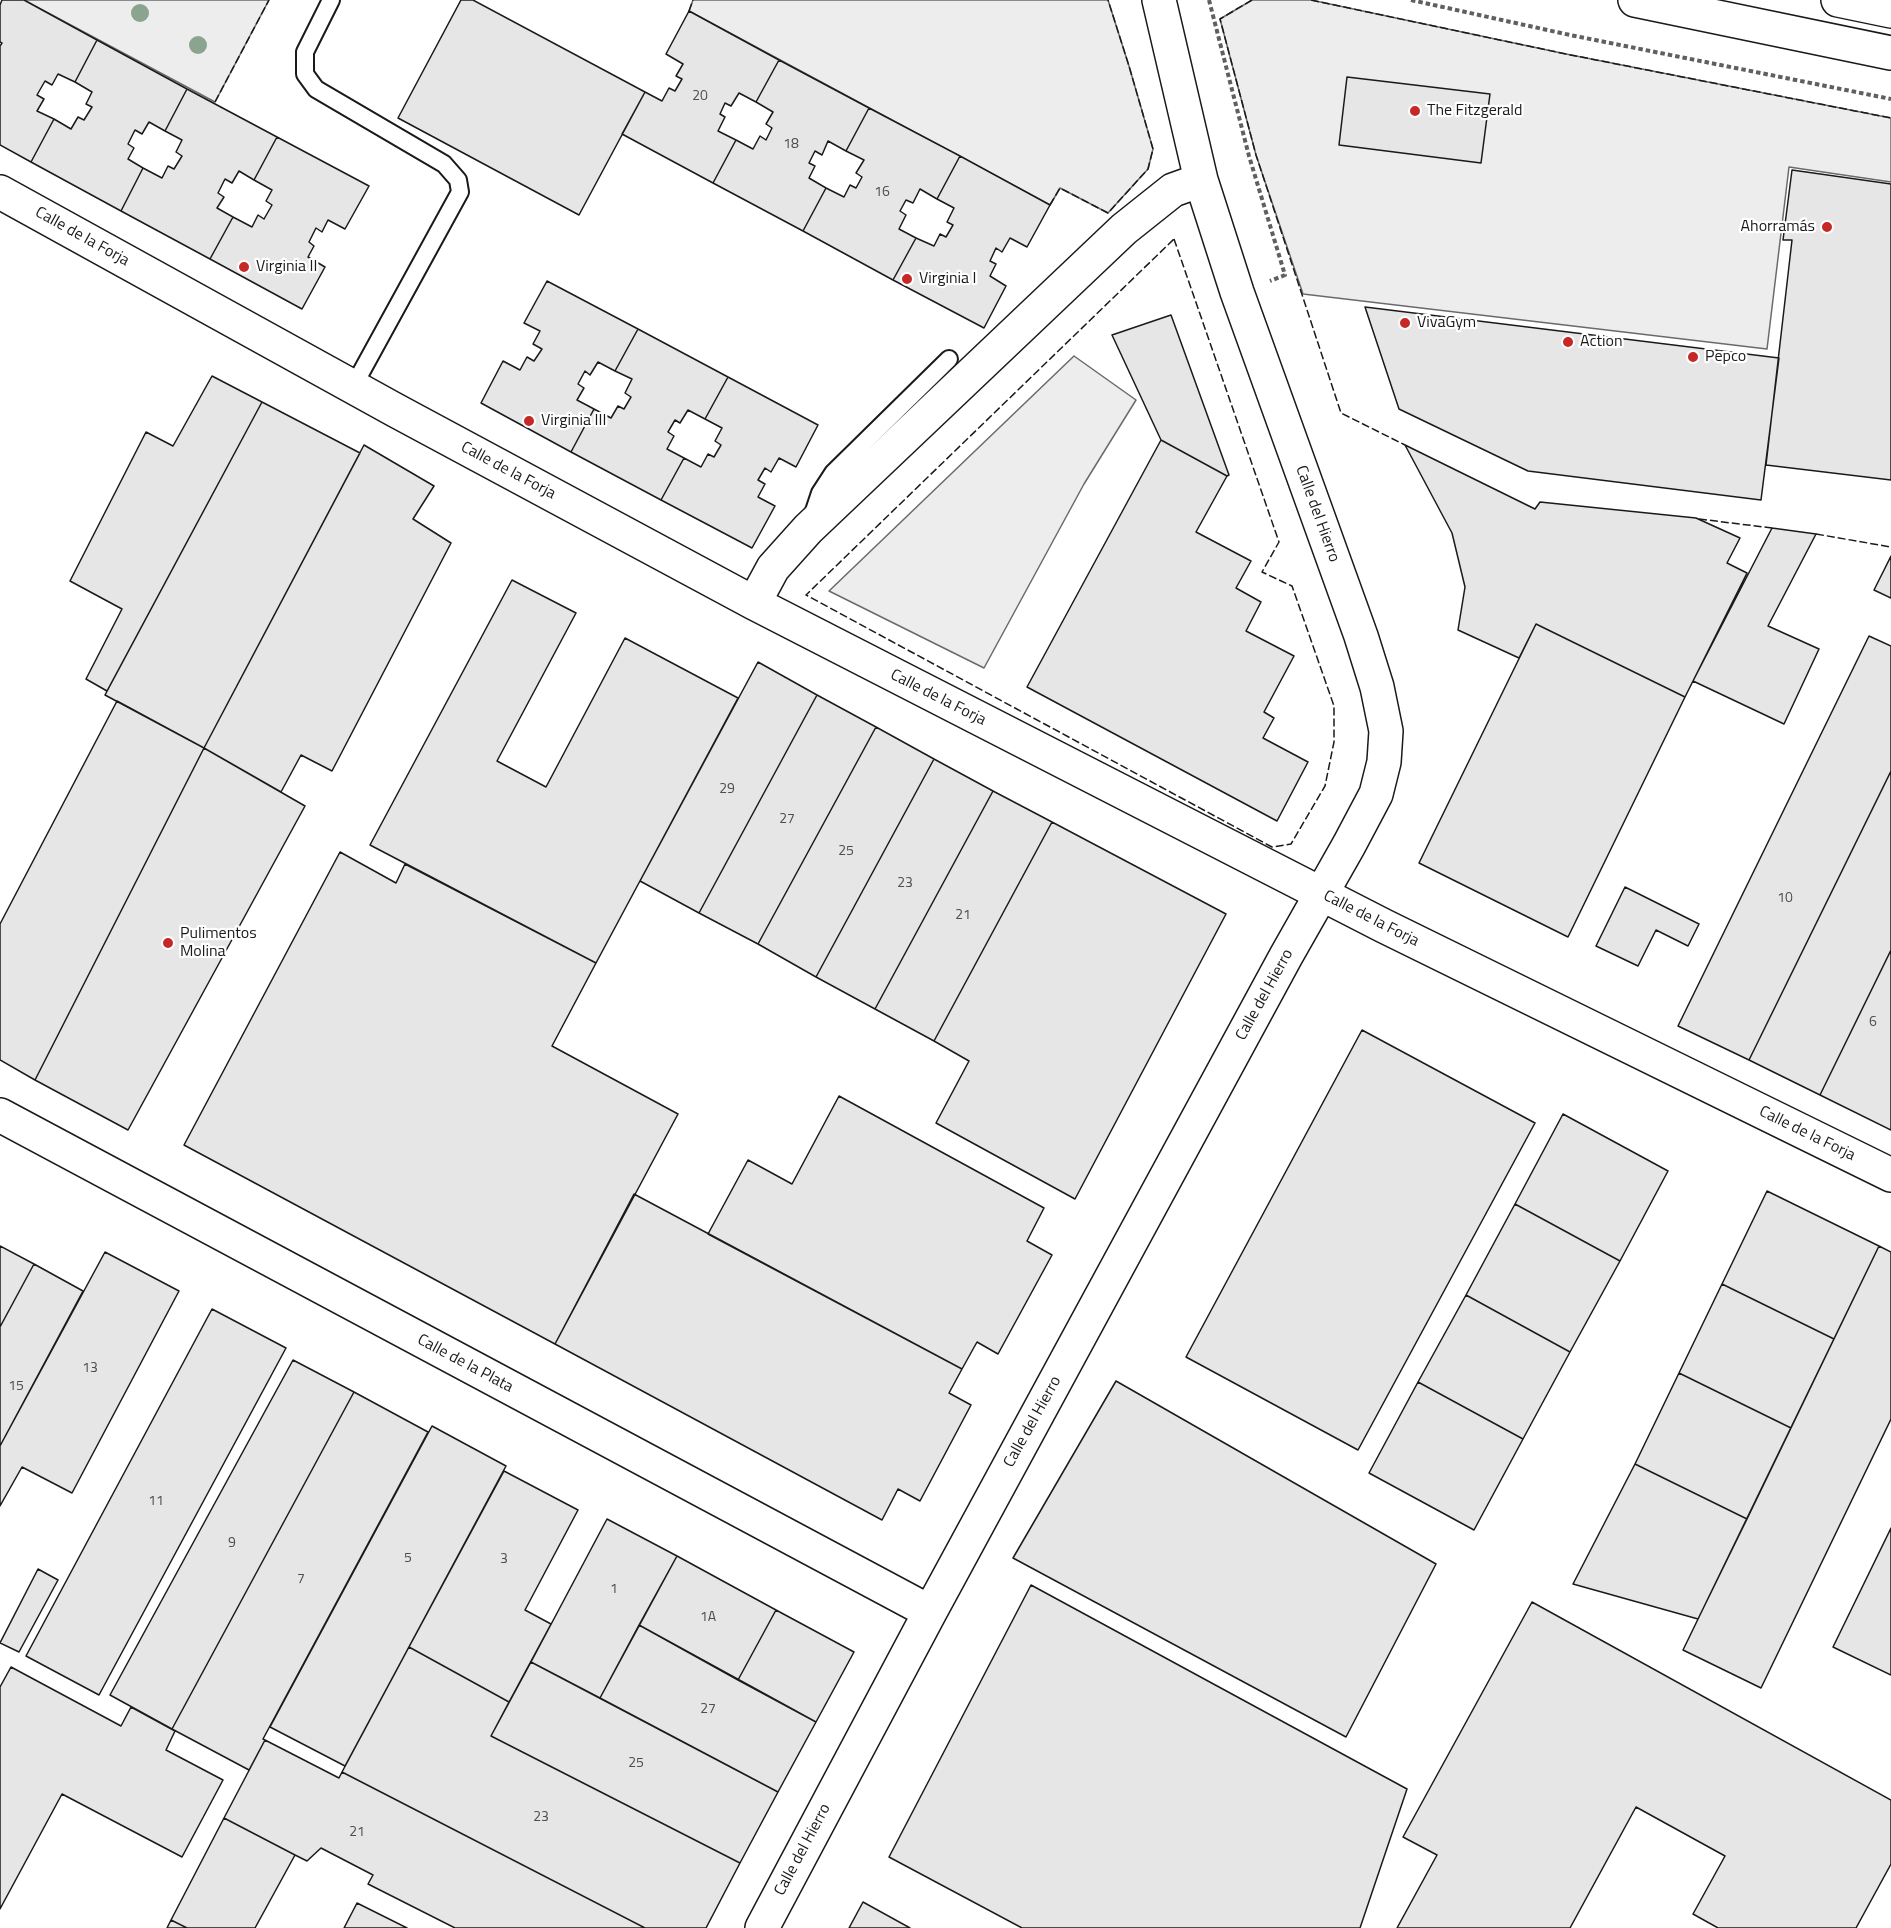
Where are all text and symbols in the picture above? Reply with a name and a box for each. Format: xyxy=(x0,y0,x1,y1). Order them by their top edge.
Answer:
house number: 20 xyxy=(692,89,708,105)
place label: The Fitzgerald xyxy=(1427,101,1522,121)
marker: The Fitzgerald xyxy=(1408,104,1422,118)
house number: 18 xyxy=(783,137,799,153)
house number: 16 xyxy=(874,185,890,201)
street label: Calle de la Forja xyxy=(32,203,132,271)
place label: Ahorramás xyxy=(1741,217,1815,237)
marker: Ahorramás xyxy=(1820,220,1834,234)
place label: Virginia II xyxy=(256,257,317,277)
marker: Virginia II xyxy=(237,260,251,274)
place label: Virginia I xyxy=(919,269,977,289)
marker: Virginia I xyxy=(900,272,914,286)
place label: VivaGym xyxy=(1417,313,1476,333)
marker: VivaGym xyxy=(1398,316,1412,330)
place label: Action xyxy=(1580,332,1623,352)
marker: Action xyxy=(1561,335,1575,349)
place label: Pepco xyxy=(1705,347,1746,367)
marker: Pepco xyxy=(1686,350,1700,364)
place label: Virginia III xyxy=(541,411,606,431)
marker: Virginia III xyxy=(522,414,536,428)
street label: Calle de la Forja xyxy=(457,438,559,504)
street label: Calle del Hierro xyxy=(1291,463,1343,565)
street label: Calle de la Forja xyxy=(887,666,989,730)
house number: 29 xyxy=(719,782,735,798)
house number: 27 xyxy=(779,812,795,828)
house number: 25 xyxy=(838,844,854,860)
house number: 23 xyxy=(897,876,913,892)
street label: Calle de la Forja xyxy=(1320,887,1422,951)
house number: 10 xyxy=(1777,891,1793,907)
house number: 21 xyxy=(955,908,971,924)
place label: Pulimentos Molina xyxy=(180,924,257,962)
marker: Pulimentos Molina xyxy=(161,936,175,950)
street label: Calle del Hierro xyxy=(1232,946,1298,1044)
house number: 6 xyxy=(1869,1015,1877,1031)
street label: Calle de la Forja xyxy=(1756,1102,1858,1166)
street label: Calle de la Plata xyxy=(414,1331,516,1397)
house number: 13 xyxy=(82,1361,98,1377)
street label: Calle del Hierro xyxy=(1000,1373,1066,1471)
house number: 15 xyxy=(8,1379,24,1395)
house number: 11 xyxy=(148,1494,164,1510)
house number: 9 xyxy=(228,1536,236,1552)
house number: 5 xyxy=(404,1551,412,1567)
house number: 3 xyxy=(500,1552,508,1568)
house number: 7 xyxy=(297,1572,305,1588)
house number: 1 xyxy=(610,1582,618,1598)
house number: 1A xyxy=(700,1610,716,1626)
house number: 27 xyxy=(700,1702,716,1718)
house number: 25 xyxy=(628,1756,644,1772)
street label: Calle del Hierro xyxy=(771,1801,835,1899)
house number: 23 xyxy=(533,1810,549,1826)
house number: 21 xyxy=(349,1825,365,1841)

